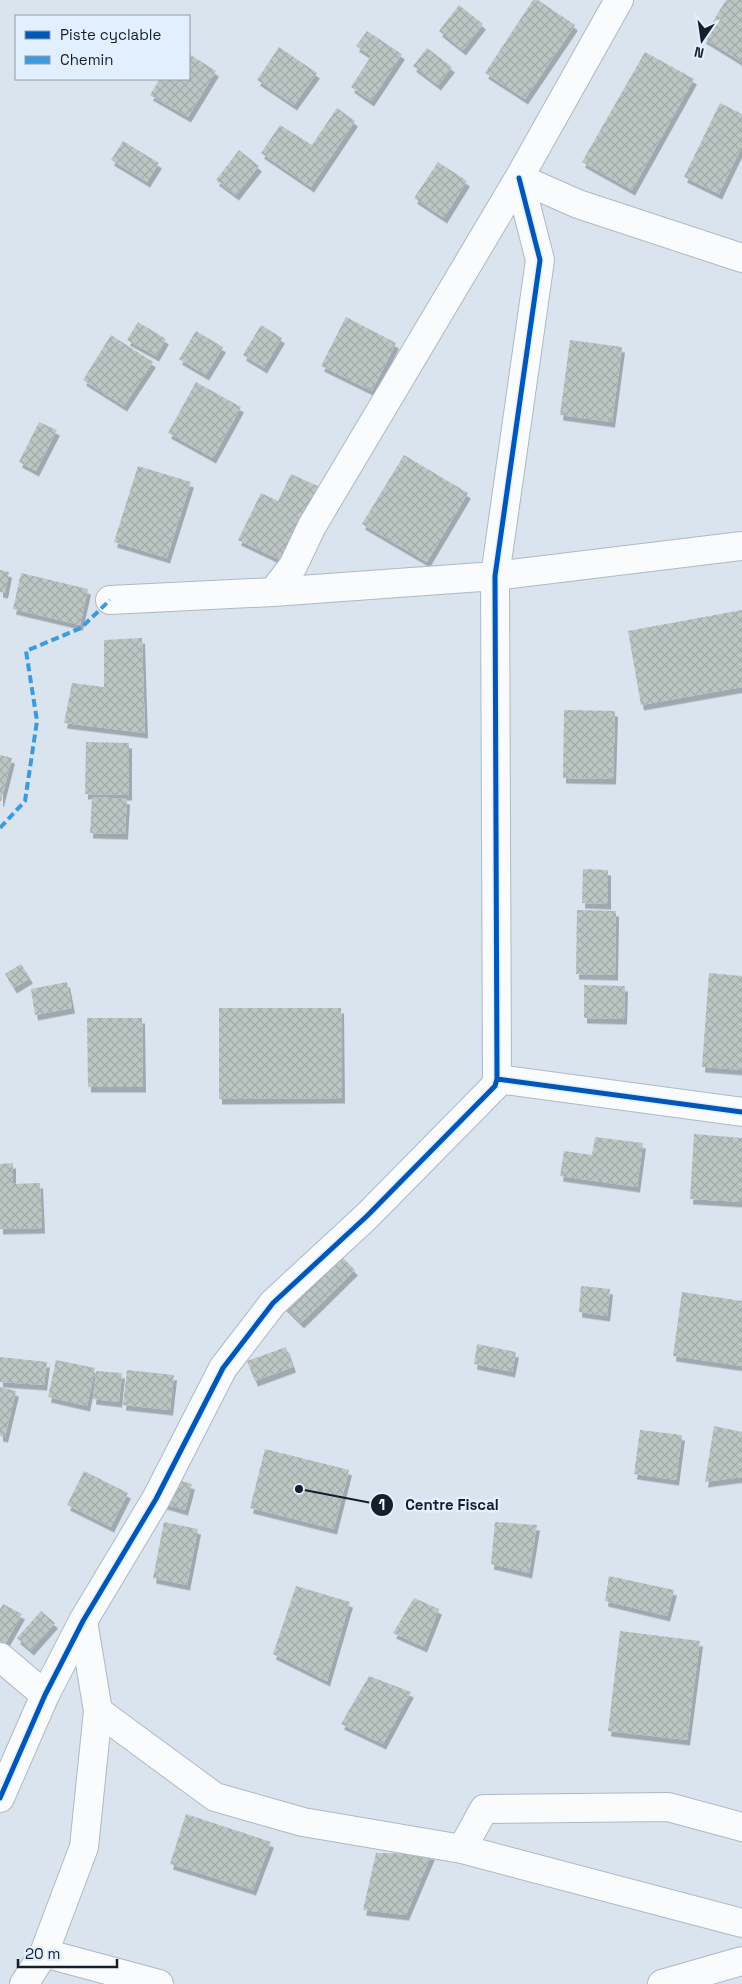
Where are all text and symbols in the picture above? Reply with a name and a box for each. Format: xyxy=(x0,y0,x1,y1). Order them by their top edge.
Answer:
legend xyxy=(15,15,190,80)
north arrow xyxy=(677,15,727,65)
text: Piste cyclable xyxy=(60,25,162,44)
text: N xyxy=(692,43,706,62)
text: Chemin xyxy=(60,50,113,69)
callout: Centre Fiscal xyxy=(370,1490,508,1520)
text: 1 xyxy=(379,1495,385,1514)
text: Centre Fiscal xyxy=(405,1495,499,1514)
scale bar xyxy=(18,1936,116,1968)
text: 20 m xyxy=(25,1944,60,1963)

